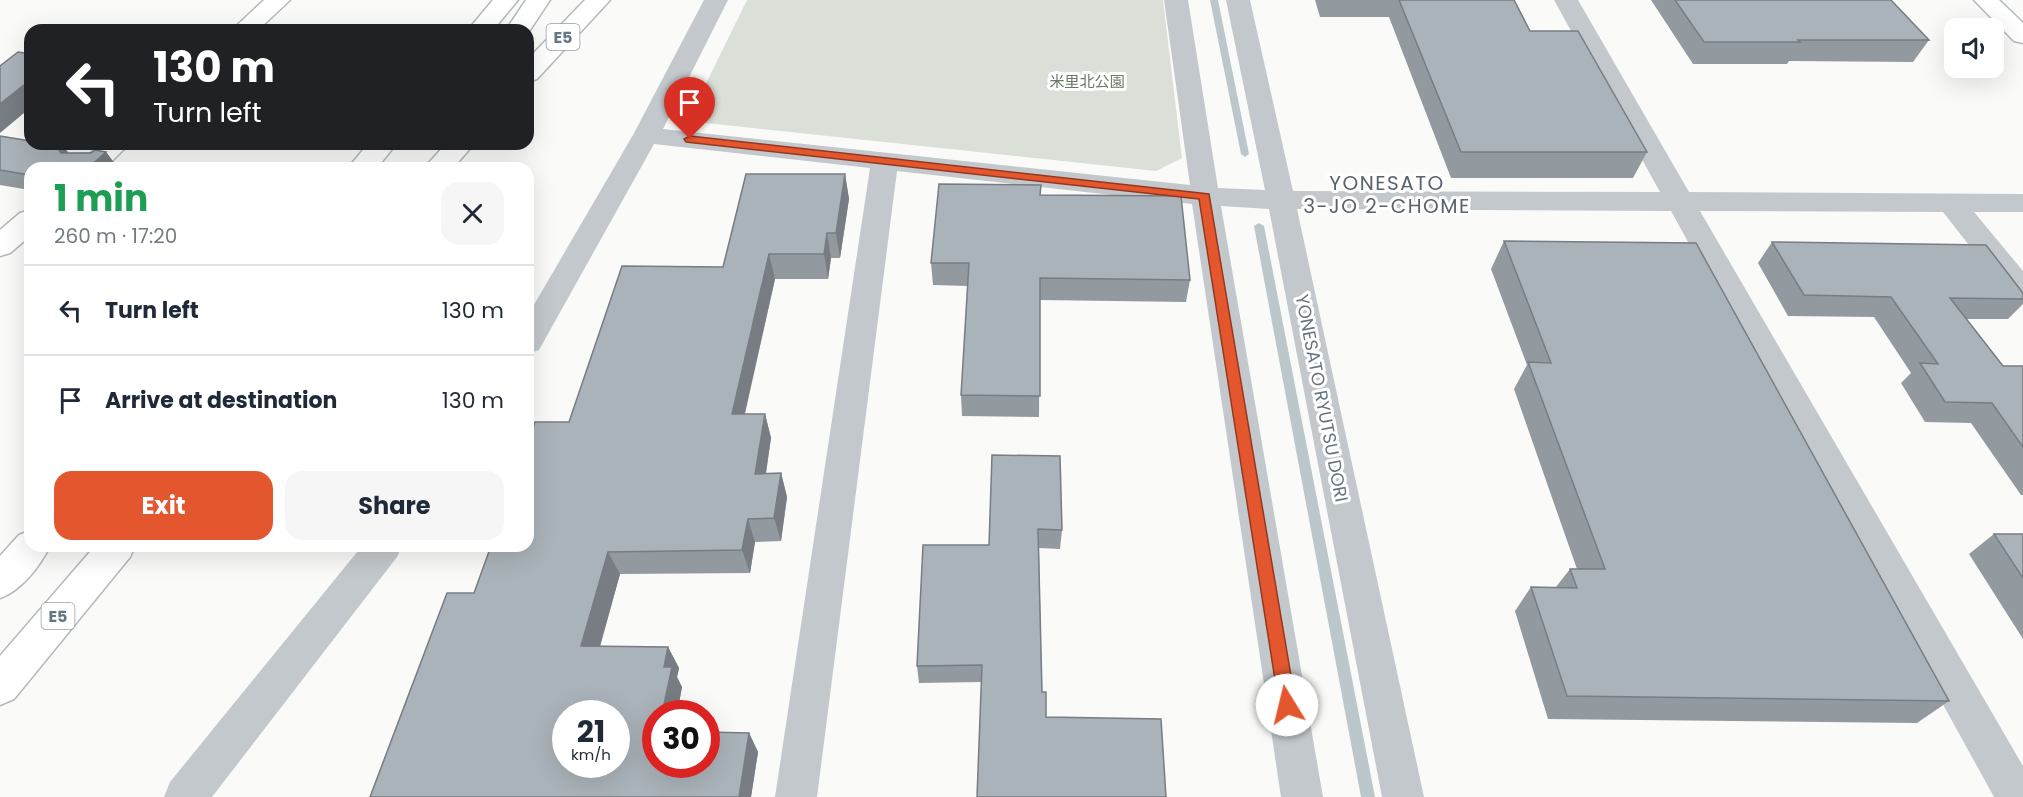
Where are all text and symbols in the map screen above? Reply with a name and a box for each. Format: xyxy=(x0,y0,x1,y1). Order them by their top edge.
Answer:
map controls xyxy=(1944,18,2004,78)
button: sound xyxy=(1944,18,2004,78)
road number: E5 xyxy=(546,24,580,50)
text: 130 m xyxy=(153,38,275,97)
icon: left xyxy=(54,48,132,126)
park label: 米里北公園 xyxy=(1049,71,1125,92)
pin xyxy=(664,77,715,139)
icon: arrive xyxy=(673,86,706,119)
text: Turn left xyxy=(153,94,262,131)
district label: YONESATO 3-JO 2-CHOME xyxy=(1303,169,1471,220)
text: 1 min xyxy=(54,173,148,224)
button: close xyxy=(441,182,504,245)
text: 260 m · 17:20 xyxy=(54,222,177,250)
street label: YONESATO RYUTSU DORI xyxy=(1290,292,1354,504)
icon: left xyxy=(54,294,87,327)
text: Turn left xyxy=(105,295,199,326)
text: 130 m xyxy=(442,295,504,326)
icon: arrive xyxy=(54,384,87,417)
text: Arrive at destination xyxy=(105,385,337,416)
text: 130 m xyxy=(442,385,504,416)
button: Exit xyxy=(54,471,273,540)
button: Share xyxy=(285,471,504,540)
road number: E5 xyxy=(42,603,74,629)
position arrow xyxy=(1255,673,1319,737)
speed limit sign: 30 xyxy=(642,700,720,778)
text: 21 xyxy=(577,710,605,753)
text: km/h xyxy=(571,744,611,765)

